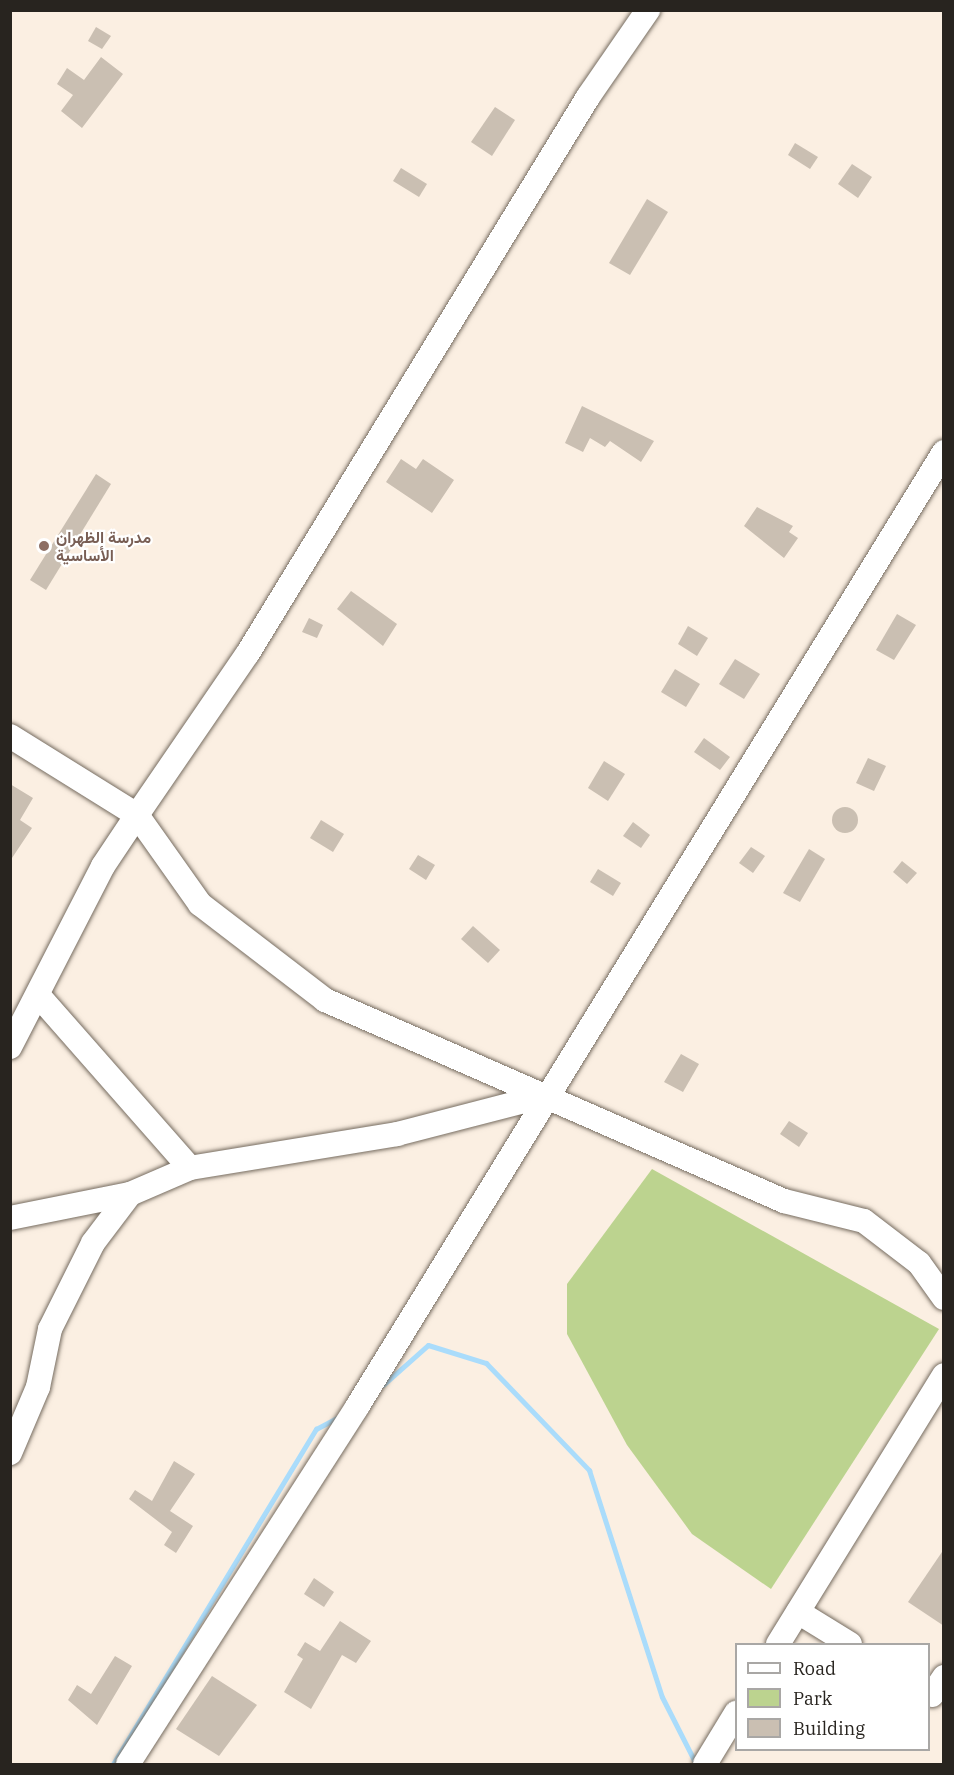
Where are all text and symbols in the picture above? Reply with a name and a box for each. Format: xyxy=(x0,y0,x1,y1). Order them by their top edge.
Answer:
place label: مدرسة الظهران الأساسية xyxy=(56,527,151,565)
marker: مدرسة الظهران الأساسية xyxy=(37,539,51,553)
legend xyxy=(735,1643,930,1751)
text: Road xyxy=(793,1657,836,1680)
text: Park xyxy=(793,1687,832,1710)
text: Building xyxy=(793,1717,865,1740)

